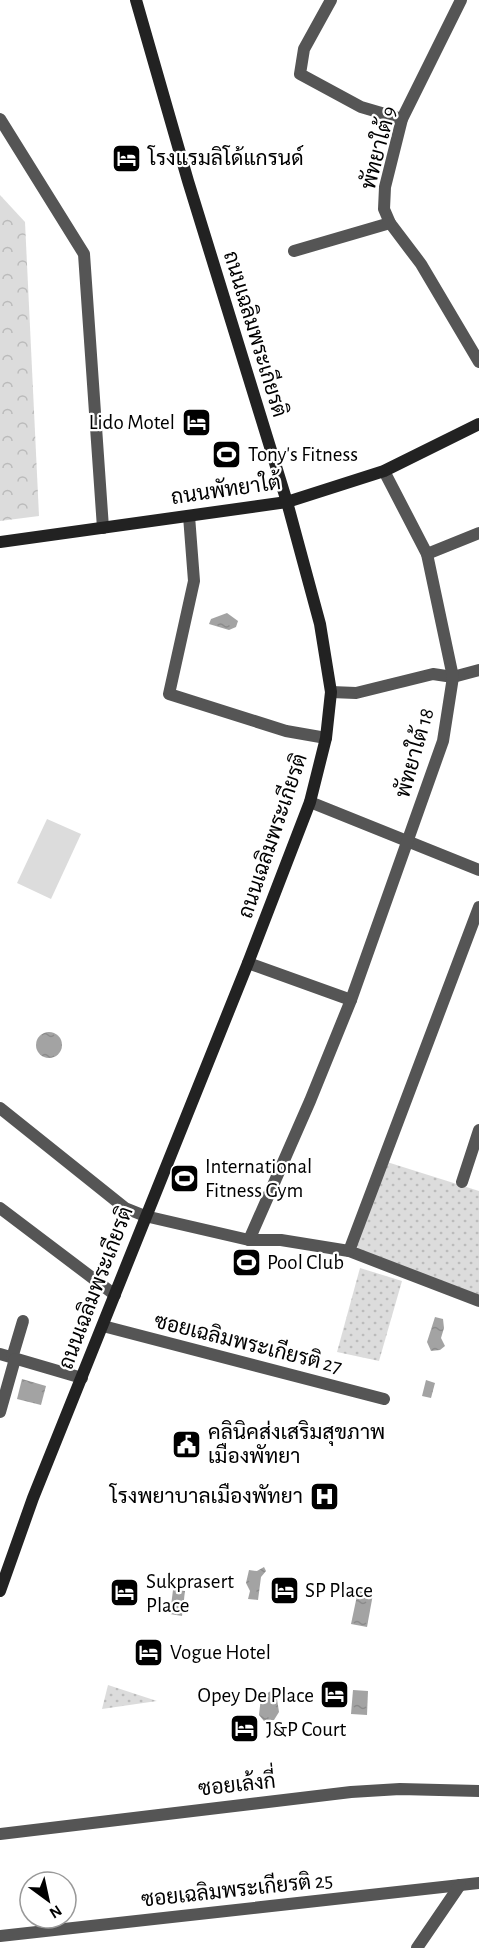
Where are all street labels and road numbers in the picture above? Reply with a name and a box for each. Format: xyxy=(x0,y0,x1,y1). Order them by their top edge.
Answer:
street label: พัทยาใต้ 9 xyxy=(355,103,400,192)
street label: ถนนเฉลิมพระเกียรติ xyxy=(220,248,293,420)
street label: ถนนพัทยาใต้ xyxy=(169,469,283,508)
street label: พัทยาใต้ 18 xyxy=(389,705,438,800)
street label: ถนนเฉลิมพระเกียรติ xyxy=(232,750,311,921)
street label: ถนนเฉลิมพระเกียรติ xyxy=(52,1203,137,1372)
street label: ซอยเฉลิมพระเกียรติ 27 xyxy=(152,1308,345,1378)
street label: ซอยเล้งกี่ xyxy=(196,1761,277,1799)
street label: ซอยเฉลิมพระเกียรติ 25 xyxy=(140,1867,334,1911)

